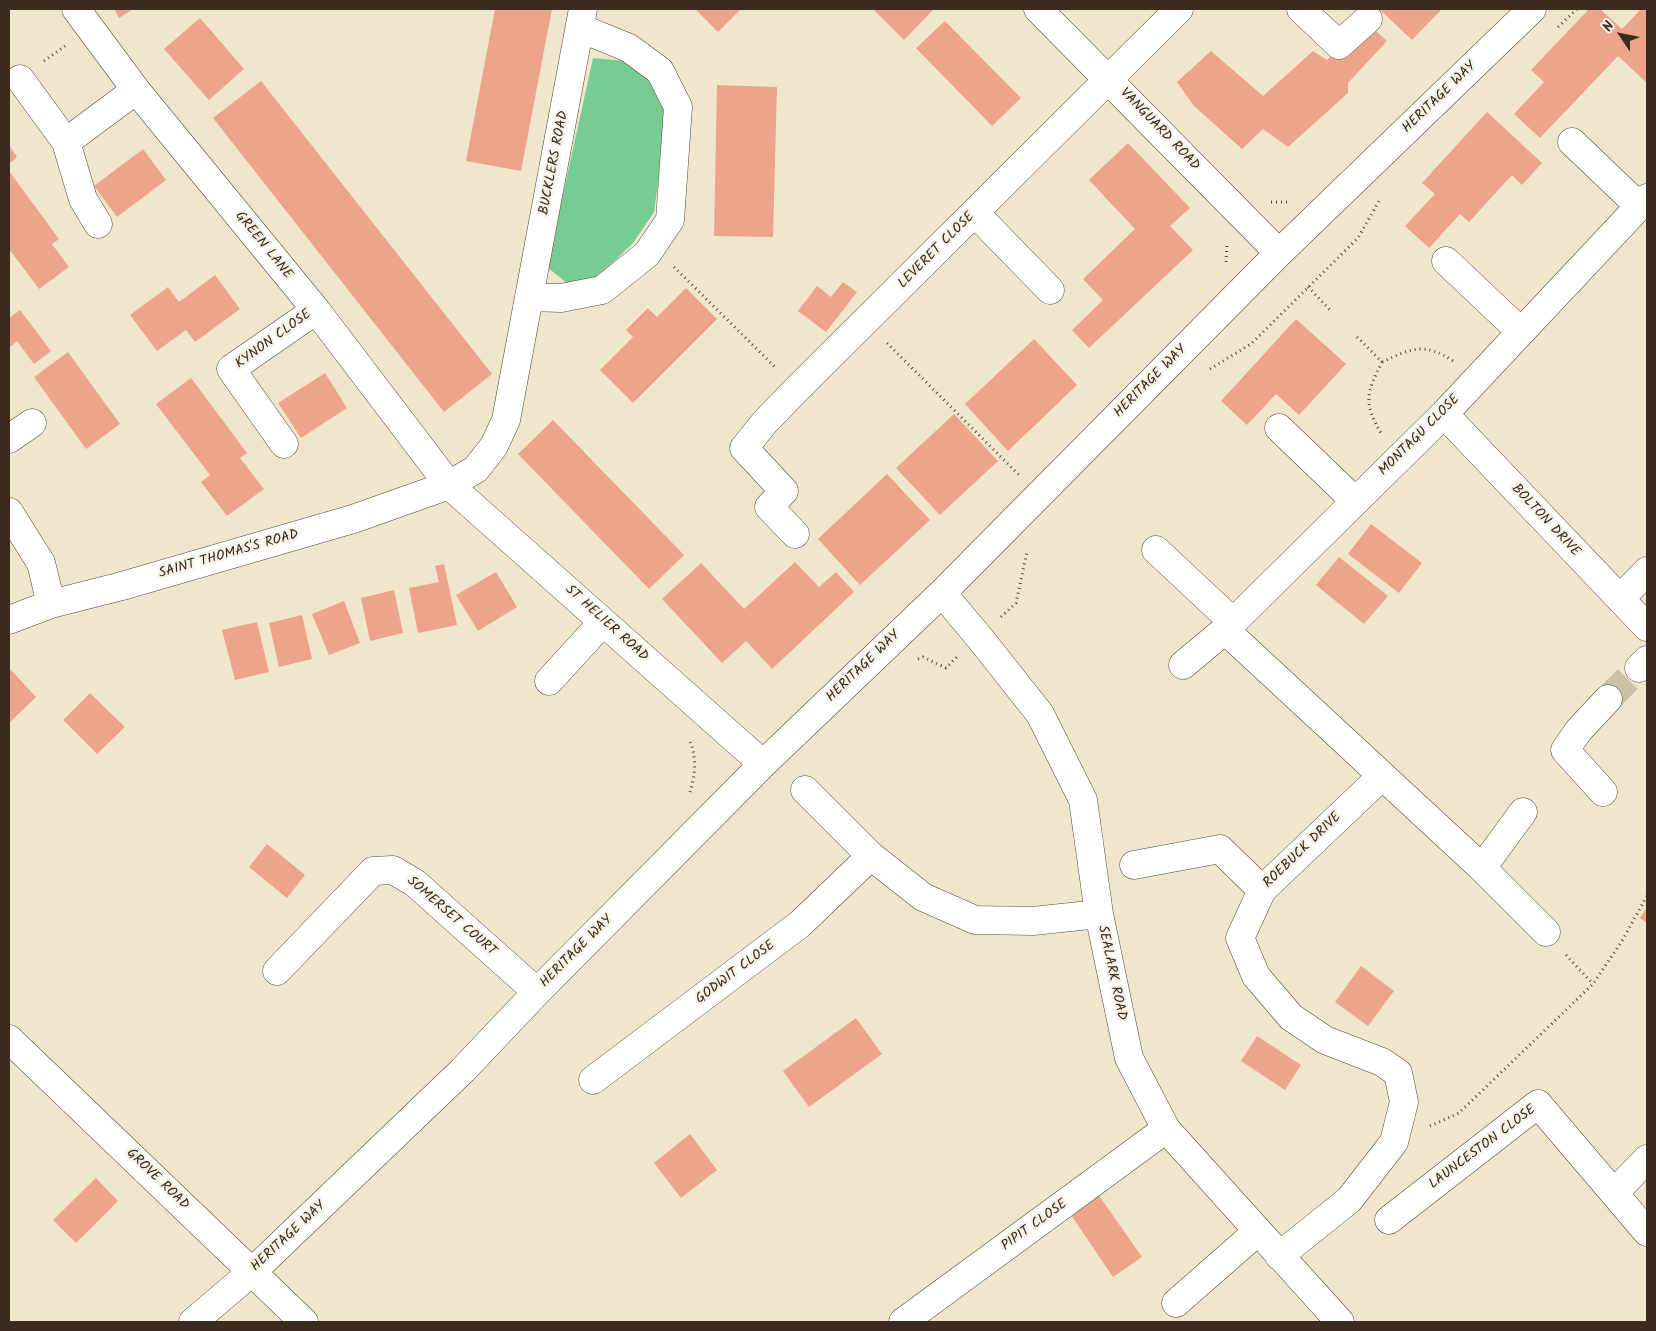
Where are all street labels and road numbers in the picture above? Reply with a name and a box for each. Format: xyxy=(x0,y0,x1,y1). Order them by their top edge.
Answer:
street label: HERITAGE WAY xyxy=(1400,59,1480,137)
street label: VANGUARD ROAD xyxy=(1115,85,1203,175)
street label: BUCKLERS ROAD xyxy=(537,110,573,216)
street label: GREEN LANE xyxy=(231,209,295,283)
street label: LEVERET CLOSE xyxy=(895,209,979,293)
street label: KYNON CLOSE xyxy=(233,307,315,373)
street label: HERITAGE WAY xyxy=(1111,342,1191,422)
street label: MONTAGU CLOSE xyxy=(1376,392,1464,480)
street label: BOLTON DRIVE xyxy=(1507,481,1583,561)
street label: SAINT THOMAS'S ROAD xyxy=(157,527,301,583)
street label: ST HELIER ROAD xyxy=(561,582,651,666)
street label: HERITAGE WAY xyxy=(824,628,904,706)
street label: ROEBUCK DRIVE xyxy=(1261,810,1345,892)
street label: SOMERSET COURT xyxy=(403,874,499,960)
street label: HERITAGE WAY xyxy=(537,912,617,992)
street label: SEALARK ROAD xyxy=(1093,924,1129,1022)
street label: GODWIT CLOSE xyxy=(693,938,779,1008)
street label: LAUNCESTON CLOSE xyxy=(1426,1102,1540,1194)
street label: GROVE ROAD xyxy=(122,1146,192,1214)
street label: PIPIT CLOSE xyxy=(999,1197,1071,1255)
street label: HERITAGE WAY xyxy=(248,1198,330,1276)

